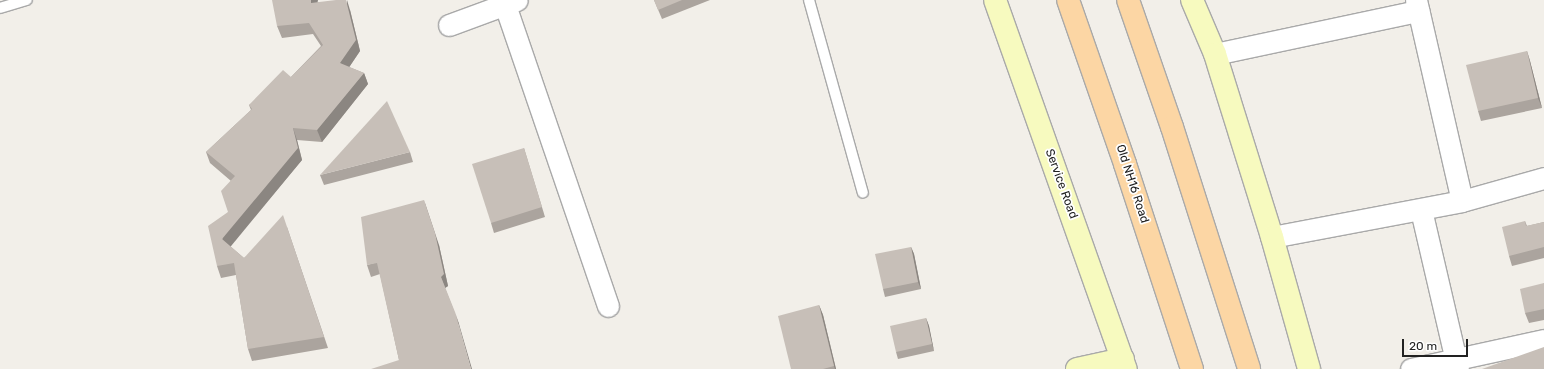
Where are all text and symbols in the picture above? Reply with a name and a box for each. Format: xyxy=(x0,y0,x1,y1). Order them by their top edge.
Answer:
street label: Old NH16 Road xyxy=(1113,143,1151,225)
street label: Service Road xyxy=(1042,147,1080,221)
scale bar xyxy=(1404,331,1470,357)
text: 20 m xyxy=(1409,339,1437,353)

